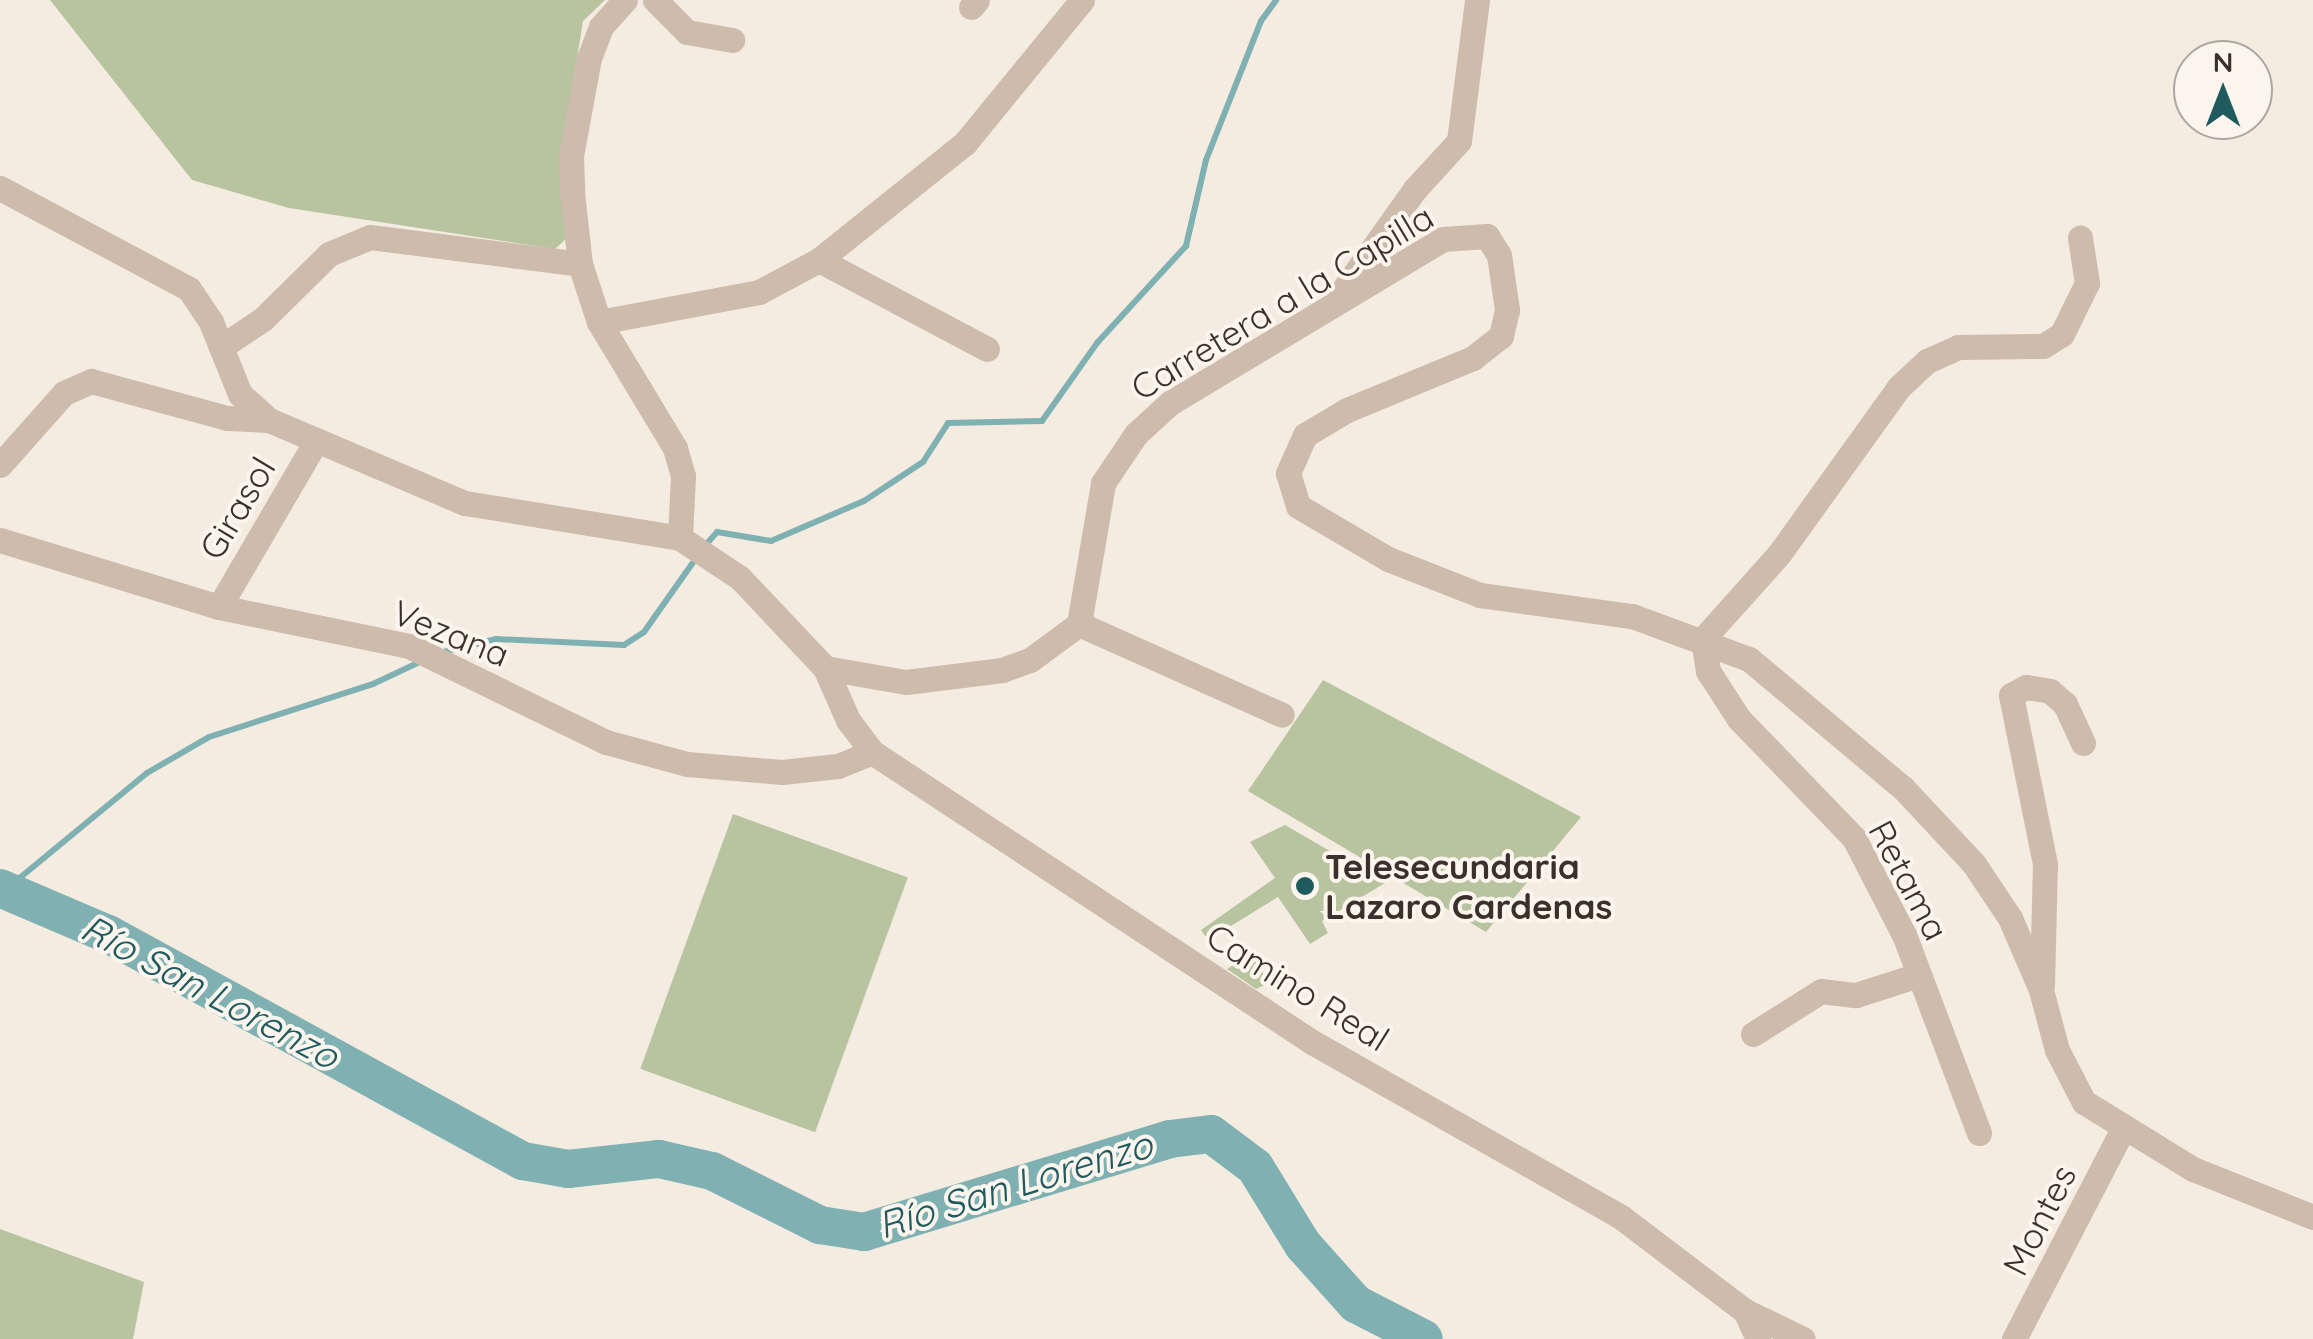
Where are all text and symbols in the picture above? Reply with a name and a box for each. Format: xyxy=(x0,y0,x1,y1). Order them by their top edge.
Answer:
north arrow xyxy=(2173,40,2273,140)
text: N xyxy=(2213,44,2233,79)
street label: Carretera a la Capilla xyxy=(1123,195,1441,409)
street label: Girasol xyxy=(190,449,284,567)
street label: Vezana xyxy=(387,591,515,675)
street label: Retama xyxy=(1860,813,1958,947)
place label: Telesecundaria Lazaro Cardenas xyxy=(1325,845,1612,927)
marker: Telesecundaria Lazaro Cardenas xyxy=(1294,875,1316,897)
water label: Río San Lorenzo xyxy=(74,905,346,1079)
street label: Camino Real xyxy=(1199,914,1397,1060)
water label: Río San Lorenzo xyxy=(872,1122,1158,1248)
street label: Montes xyxy=(1993,1158,2085,1282)

